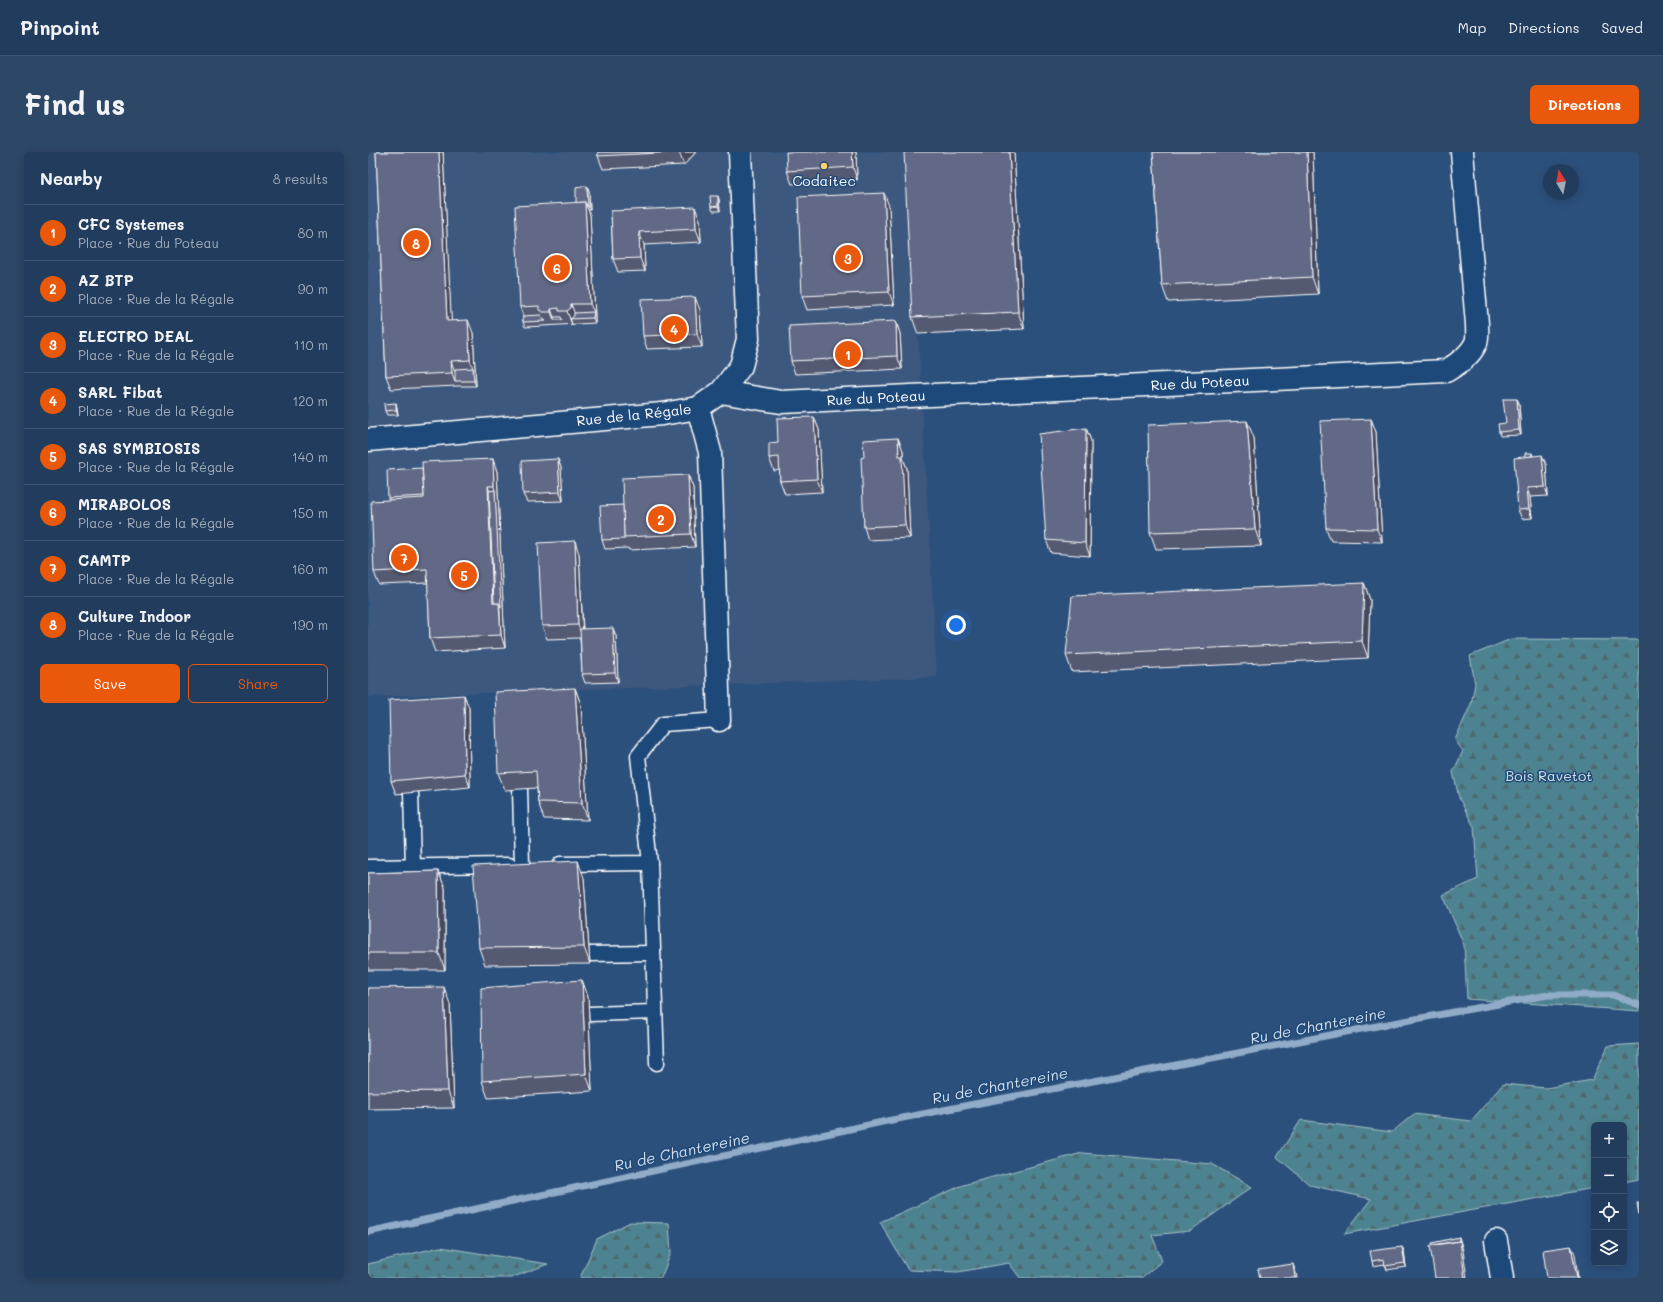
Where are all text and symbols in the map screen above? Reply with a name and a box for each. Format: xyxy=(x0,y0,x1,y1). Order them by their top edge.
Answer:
text: Pinpoint xyxy=(20,15,100,40)
text: Map xyxy=(1458,18,1486,37)
text: Directions xyxy=(1508,18,1579,37)
text: Saved xyxy=(1601,18,1643,37)
button: Directions xyxy=(1530,85,1639,124)
text: Find us xyxy=(24,86,125,122)
marker: Codaitec xyxy=(819,161,829,171)
north arrow xyxy=(1543,164,1579,200)
text: Nearby xyxy=(40,167,102,189)
text: 8 results xyxy=(273,170,328,187)
place label: Codaitec xyxy=(792,171,856,190)
text: CFC Systemes xyxy=(78,214,184,234)
text: 1 xyxy=(50,224,56,241)
text: 80 m xyxy=(298,224,328,241)
pin: 8 xyxy=(403,228,429,258)
text: Place · Rue du Poteau xyxy=(78,234,219,251)
pin: 3 xyxy=(835,243,861,273)
pin: 6 xyxy=(544,253,570,283)
text: AZ BTP xyxy=(78,270,134,290)
text: 2 xyxy=(49,280,57,297)
text: 90 m xyxy=(298,280,328,297)
text: Place · Rue de la Régale xyxy=(78,290,234,307)
pin: 4 xyxy=(661,314,687,344)
text: ELECTRO DEAL xyxy=(78,326,193,346)
text: 3 xyxy=(49,336,57,353)
text: 110 m xyxy=(294,336,328,353)
pin: 1 xyxy=(835,339,861,369)
text: Place · Rue de la Régale xyxy=(78,346,234,363)
street label: Rue du Poteau xyxy=(1150,370,1250,395)
text: SARL Fibat xyxy=(78,382,162,402)
street label: Rue du Poteau xyxy=(826,385,926,410)
text: 4 xyxy=(49,392,57,409)
text: 120 m xyxy=(292,392,328,409)
street label: Rue de la Régale xyxy=(576,399,692,430)
text: Place · Rue de la Régale xyxy=(78,402,234,419)
text: SAS SYMBIOSIS xyxy=(78,438,200,458)
text: 5 xyxy=(49,448,57,465)
text: 140 m xyxy=(292,448,328,465)
text: Place · Rue de la Régale xyxy=(78,458,234,475)
text: MIRABOLOS xyxy=(78,494,171,514)
text: 6 xyxy=(49,504,57,521)
text: 150 m xyxy=(292,504,328,521)
pin: 2 xyxy=(648,504,674,534)
text: Place · Rue de la Régale xyxy=(78,514,234,531)
pin: 7 xyxy=(391,543,417,573)
text: CAMTP xyxy=(78,550,131,570)
text: 7 xyxy=(49,560,57,577)
text: 160 m xyxy=(292,560,328,577)
pin: 5 xyxy=(451,560,477,590)
text: Place · Rue de la Régale xyxy=(78,570,234,587)
text: Culture Indoor xyxy=(78,606,191,626)
your location xyxy=(946,615,966,635)
text: 8 xyxy=(49,616,57,633)
text: 190 m xyxy=(292,616,328,633)
text: Place · Rue de la Régale xyxy=(78,626,234,643)
button: Save xyxy=(40,664,180,703)
button: Share xyxy=(188,664,328,703)
park label: Bois Ravetot xyxy=(1506,766,1592,785)
water label: Ru de Chantereine xyxy=(1248,1002,1387,1048)
water label: Ru de Chantereine xyxy=(930,1062,1069,1108)
map controls xyxy=(1591,1122,1627,1266)
button: + xyxy=(1591,1122,1627,1158)
water label: Ru de Chantereine xyxy=(612,1127,751,1175)
button: − xyxy=(1591,1158,1627,1194)
button: locate xyxy=(1591,1194,1627,1230)
button: layers xyxy=(1591,1230,1627,1266)

